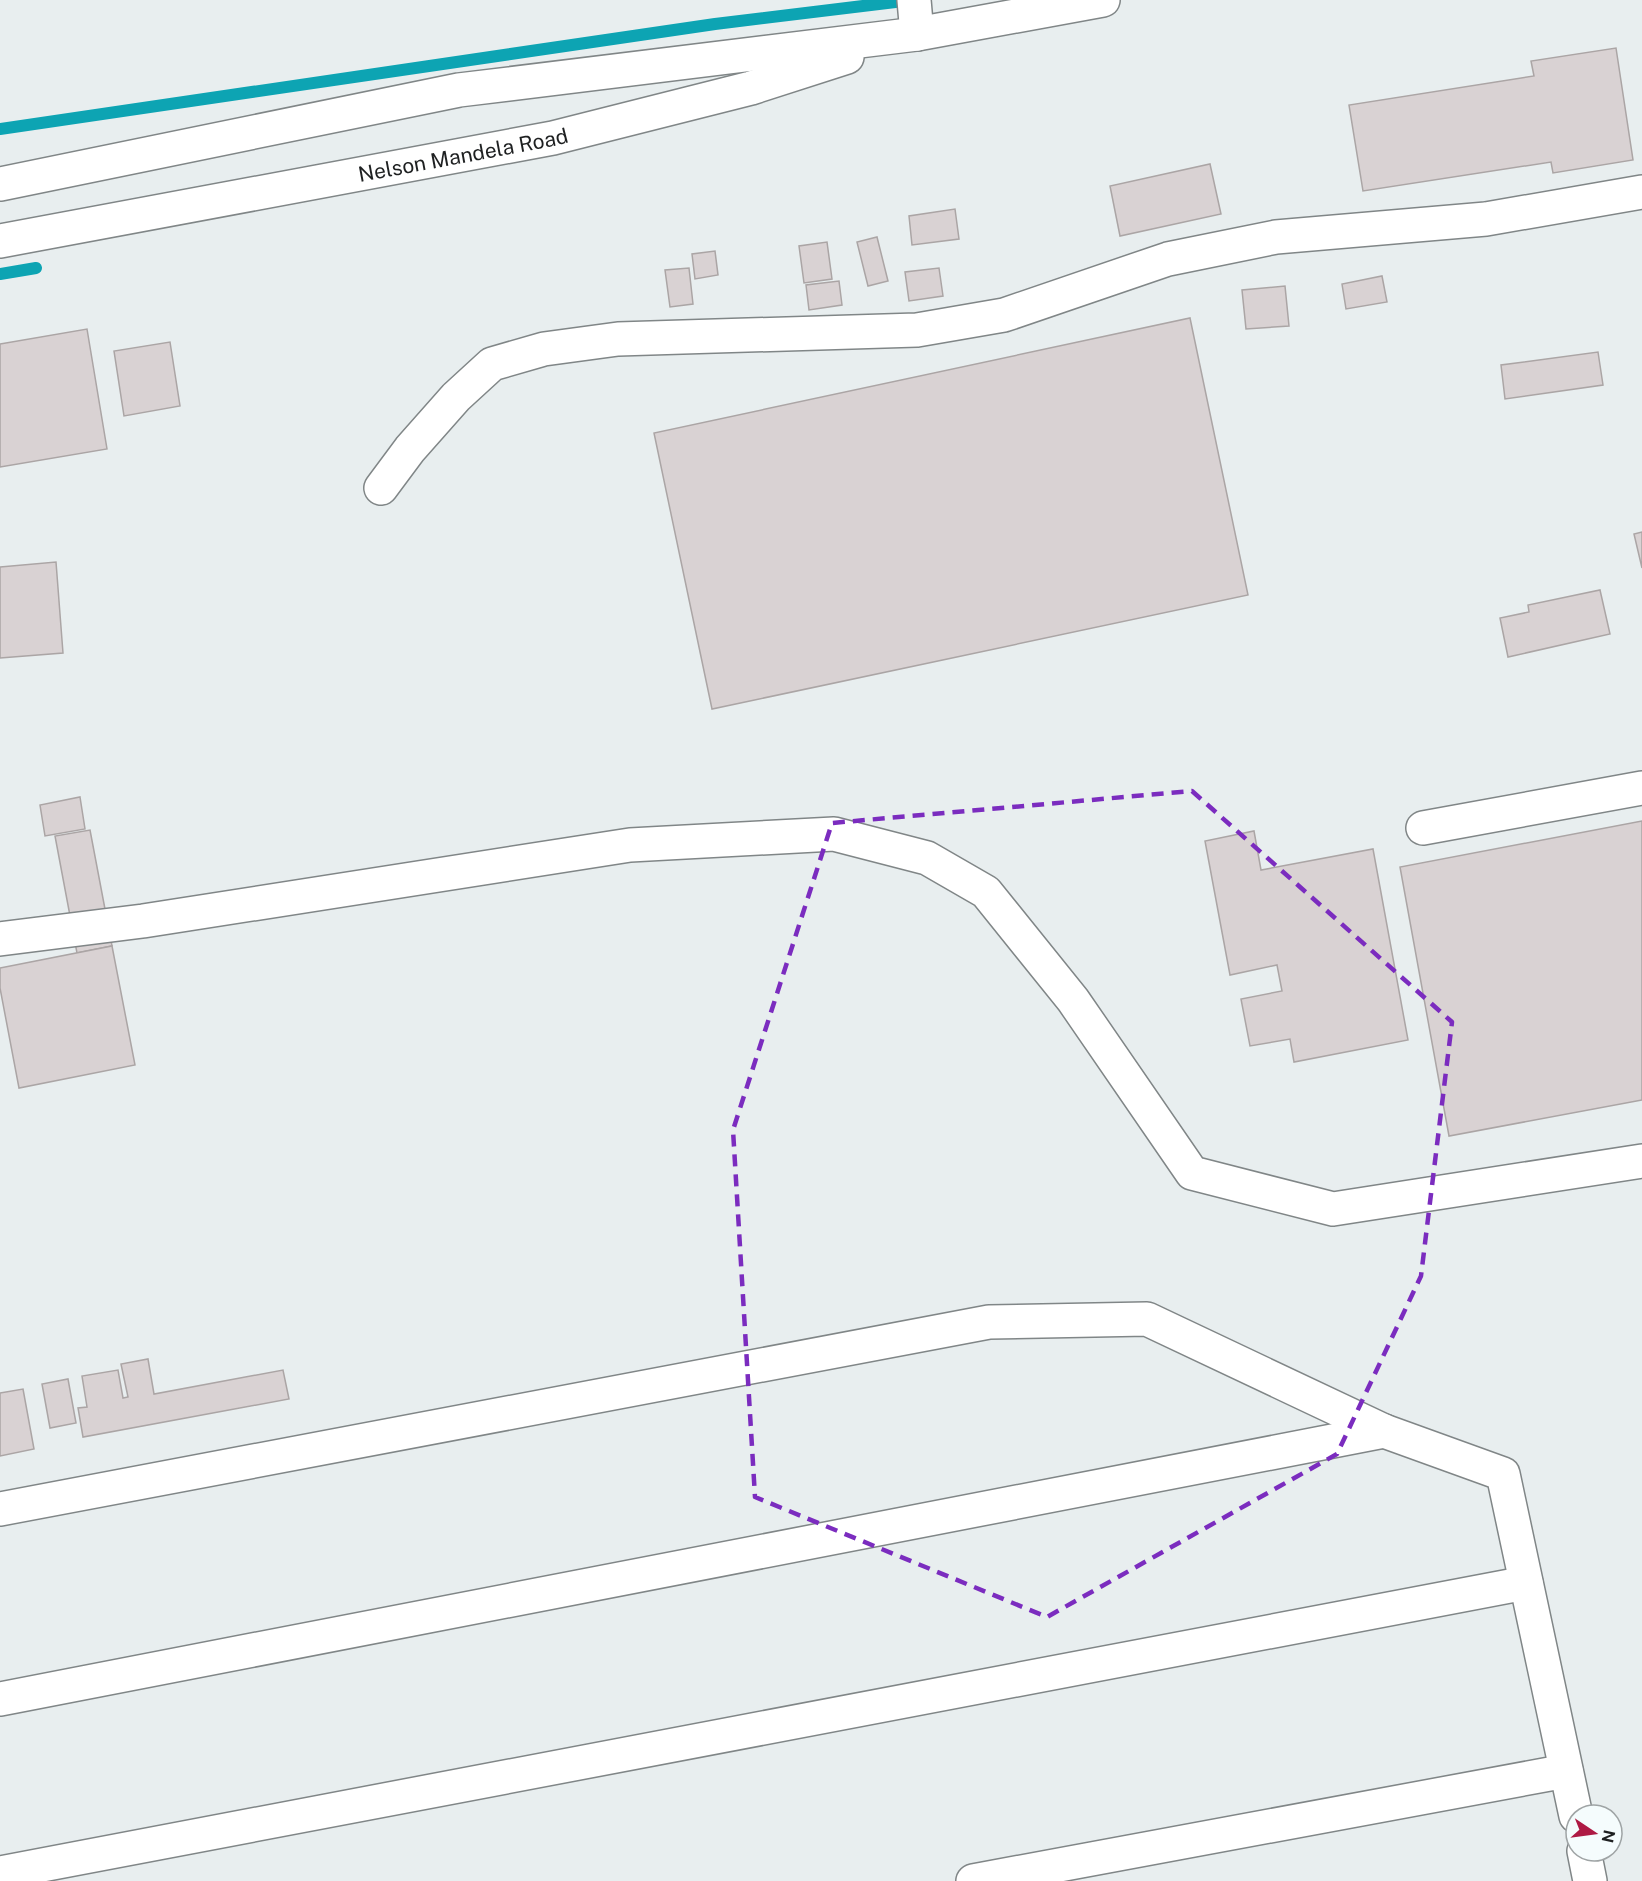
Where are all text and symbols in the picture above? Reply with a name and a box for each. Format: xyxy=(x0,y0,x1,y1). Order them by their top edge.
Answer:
street label: Nelson Mandela Road xyxy=(356,122,571,187)
north arrow xyxy=(1564,1803,1624,1863)
text: N xyxy=(1597,1828,1619,1844)

